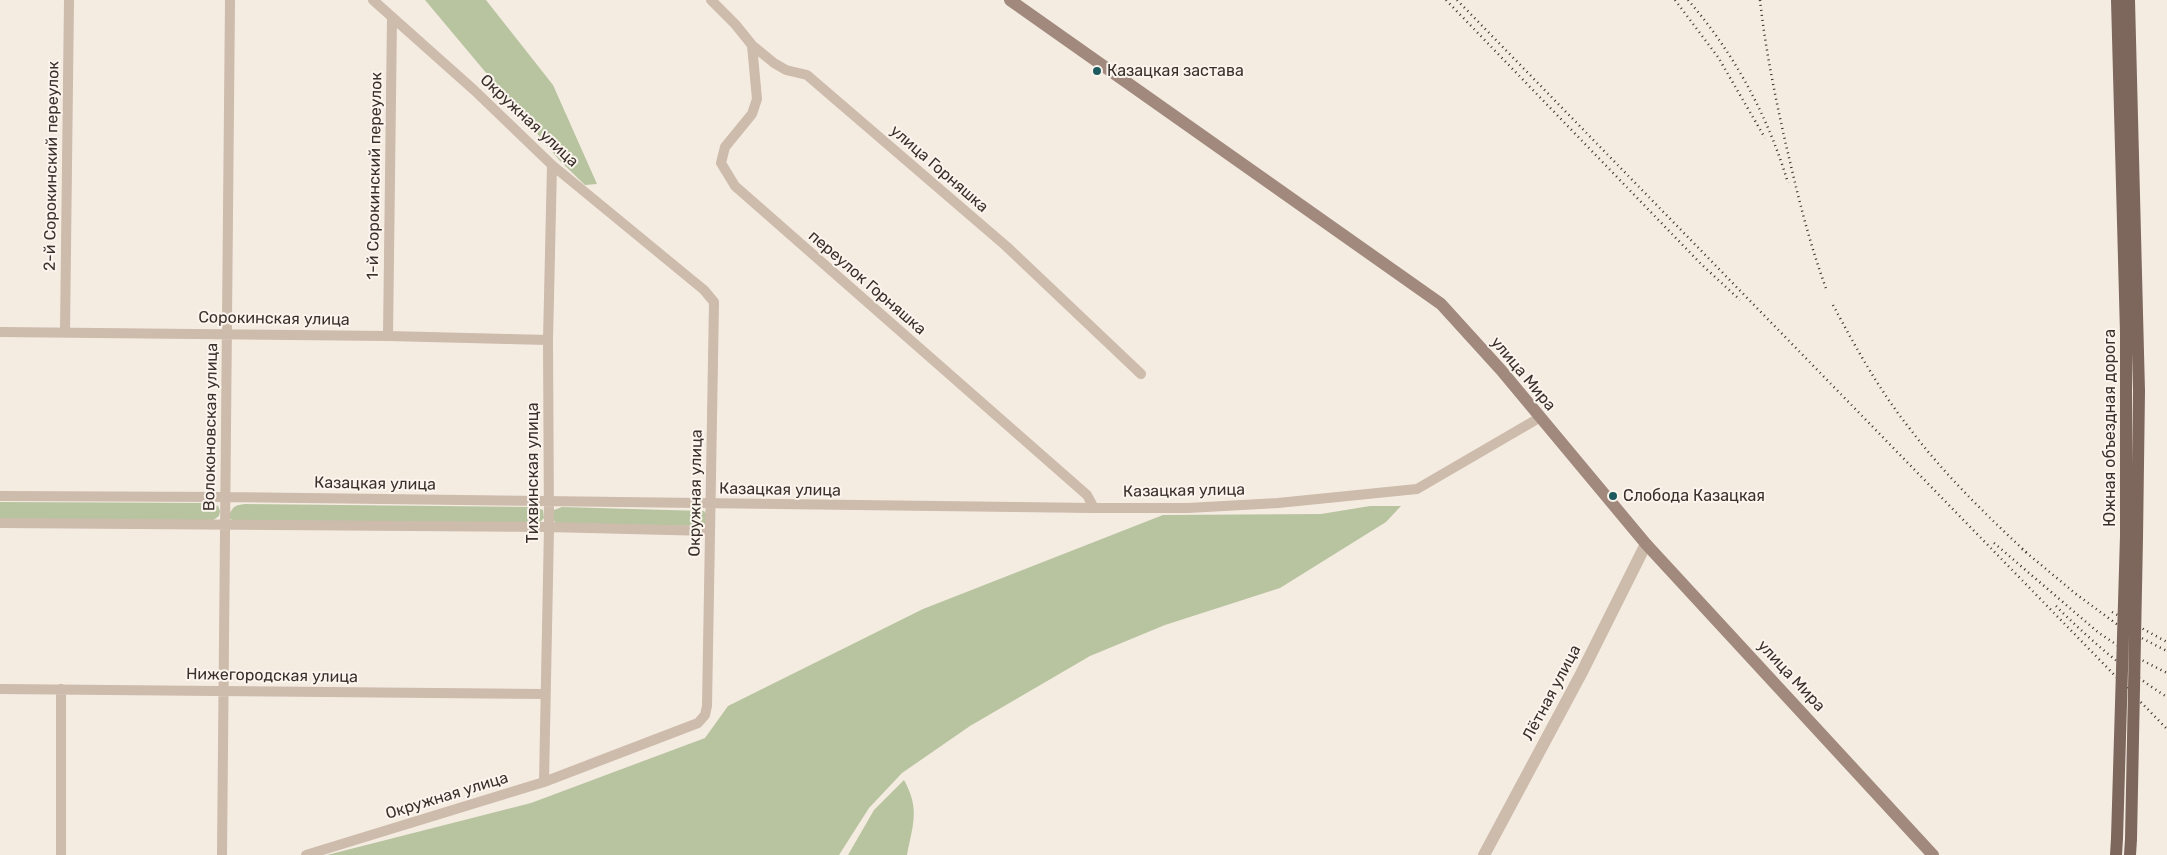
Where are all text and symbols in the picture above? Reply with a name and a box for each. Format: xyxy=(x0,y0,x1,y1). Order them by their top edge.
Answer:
street label: 2-й Сорокинский переулок xyxy=(41,61,63,271)
place label: Казацкая застава xyxy=(1107,61,1244,81)
marker: Казацкая застава xyxy=(1091,65,1103,77)
street label: Окружная улица xyxy=(476,71,582,171)
street label: 1-й Сорокинский переулок xyxy=(364,72,386,280)
street label: улица Горняшка xyxy=(886,121,992,217)
street label: переулок Горняшка xyxy=(804,227,930,339)
street label: Сорокинская улица xyxy=(198,308,350,330)
street label: Южная объездная дорога xyxy=(2100,329,2120,527)
street label: улица Мира xyxy=(1486,333,1560,415)
street label: Волоконовская улица xyxy=(200,343,222,511)
street label: Тихвинская улица xyxy=(523,403,543,543)
street label: Окружная улица xyxy=(685,429,707,557)
street label: Казацкая улица xyxy=(314,473,436,495)
street label: Казацкая улица xyxy=(719,479,841,501)
street label: Казацкая улица xyxy=(1123,480,1245,502)
place label: Слобода Казацкая xyxy=(1623,486,1765,506)
marker: Слобода Казацкая xyxy=(1607,490,1619,502)
street label: улица Мира xyxy=(1753,636,1829,716)
street label: Лётная улица xyxy=(1519,642,1585,744)
street label: Нижегородская улица xyxy=(186,665,358,687)
street label: Окружная улица xyxy=(383,768,511,824)

